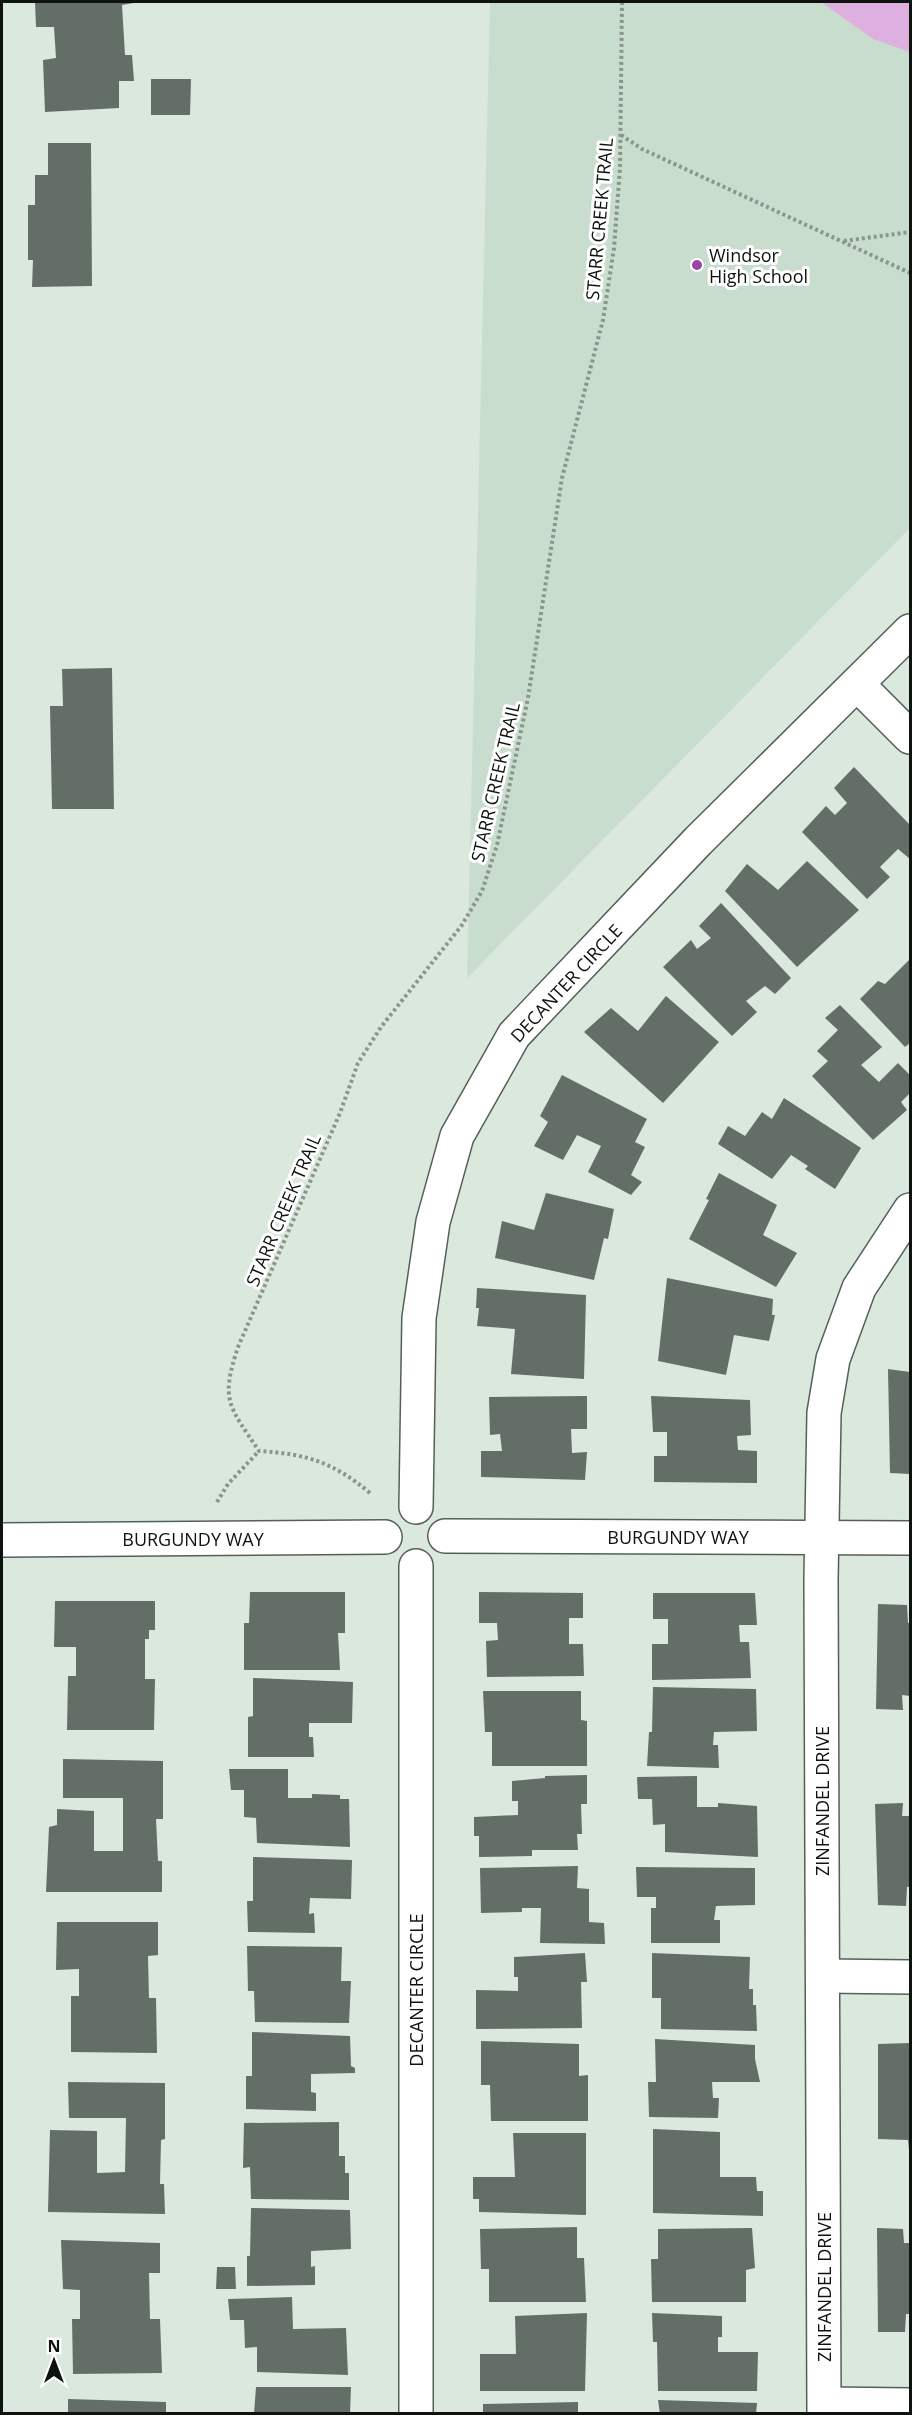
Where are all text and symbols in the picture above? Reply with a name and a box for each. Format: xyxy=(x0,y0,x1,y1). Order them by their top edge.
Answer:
street label: STARR CREEK TRAIL xyxy=(580,137,618,301)
place label: Windsor High School xyxy=(709,243,808,288)
marker: Windsor High School xyxy=(690,258,704,272)
street label: STARR CREEK TRAIL xyxy=(465,700,525,864)
street label: DECANTER CIRCLE xyxy=(505,919,627,1047)
street label: STARR CREEK TRAIL xyxy=(240,1130,326,1290)
street label: BURGUNDY WAY xyxy=(607,1525,750,1549)
street label: BURGUNDY WAY xyxy=(122,1527,265,1551)
street label: ZINFANDEL DRIVE xyxy=(810,1726,834,1876)
street label: DECANTER CIRCLE xyxy=(404,1913,428,2067)
street label: ZINFANDEL DRIVE xyxy=(812,2212,836,2362)
north arrow xyxy=(24,2331,84,2391)
text: N xyxy=(47,2335,61,2357)

